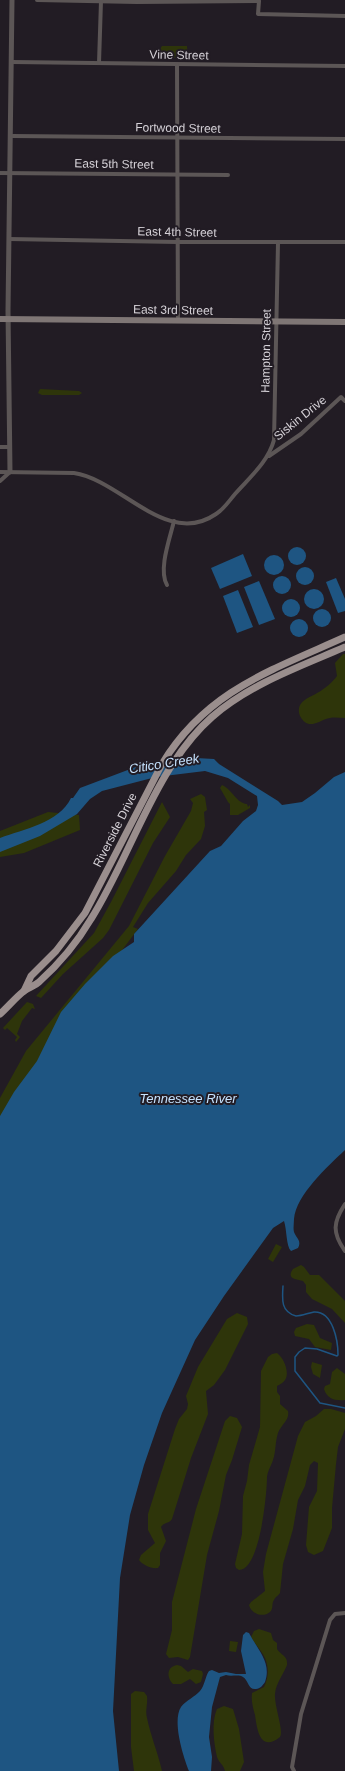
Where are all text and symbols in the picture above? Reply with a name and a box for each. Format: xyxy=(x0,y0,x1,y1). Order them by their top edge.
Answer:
street label: Vine Street xyxy=(149,47,209,63)
street label: Fortwood Street xyxy=(135,120,221,136)
street label: East 5th Street xyxy=(74,156,154,172)
street label: East 4th Street xyxy=(137,224,217,240)
street label: East 3rd Street xyxy=(133,302,214,318)
street label: Hampton Street xyxy=(258,308,274,393)
street label: Siskin Drive xyxy=(271,392,329,443)
water label: Citico Creek xyxy=(128,750,202,776)
street label: Riverside Drive xyxy=(90,790,140,869)
water label: Tennessee River xyxy=(139,1091,237,1106)

